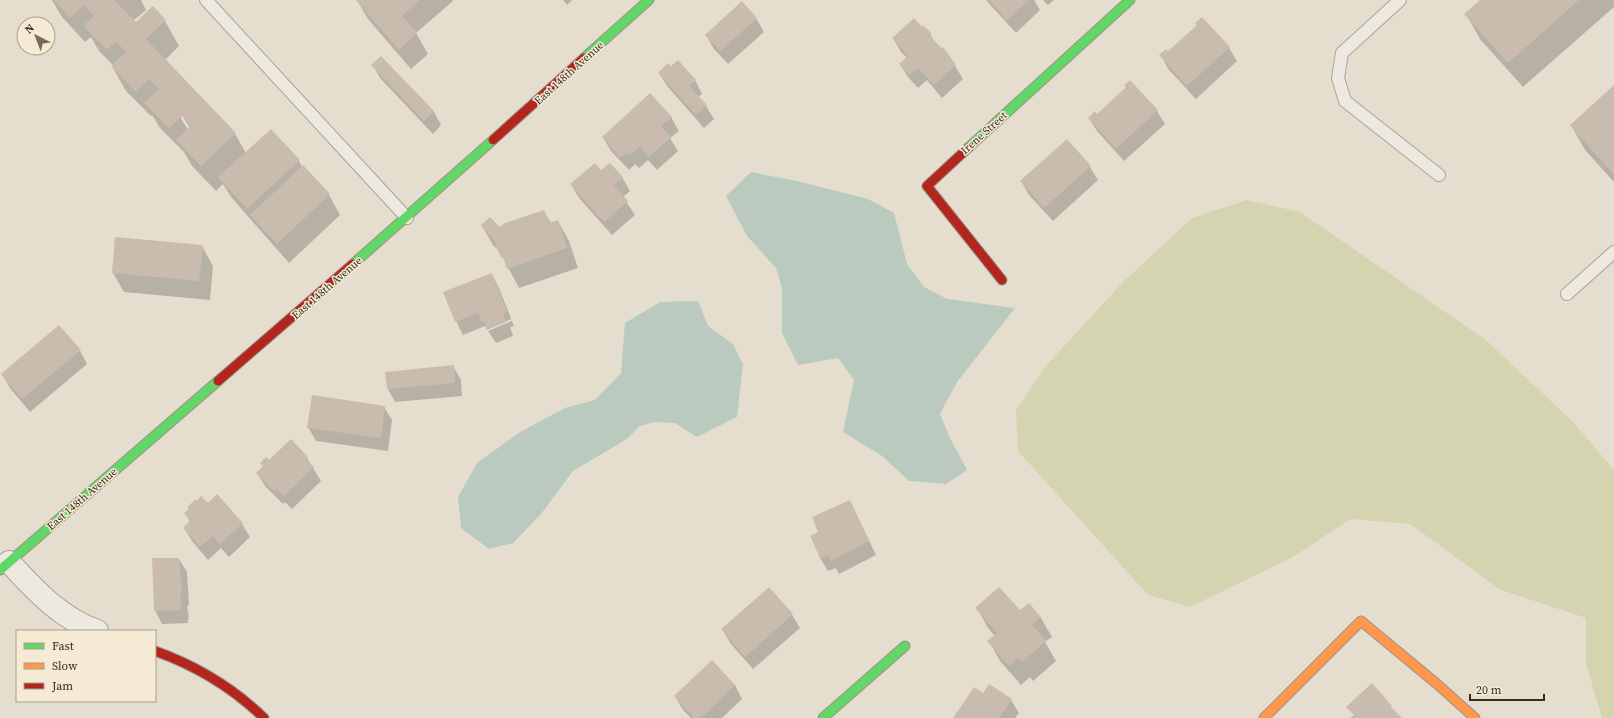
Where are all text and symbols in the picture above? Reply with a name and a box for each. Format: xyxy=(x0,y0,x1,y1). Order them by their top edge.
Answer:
north arrow xyxy=(16,16,56,56)
text: N xyxy=(22,21,38,37)
street label: East 148th Avenue xyxy=(531,38,607,108)
street label: Irene Street xyxy=(958,108,1011,158)
street label: East 148th Avenue xyxy=(289,253,366,323)
street label: East 148th Avenue xyxy=(44,464,121,534)
legend xyxy=(16,630,156,702)
text: Fast xyxy=(52,638,74,654)
text: Slow xyxy=(52,658,78,674)
scale bar xyxy=(1470,676,1544,702)
text: Jam xyxy=(51,678,73,694)
text: 20 m xyxy=(1476,682,1502,698)

